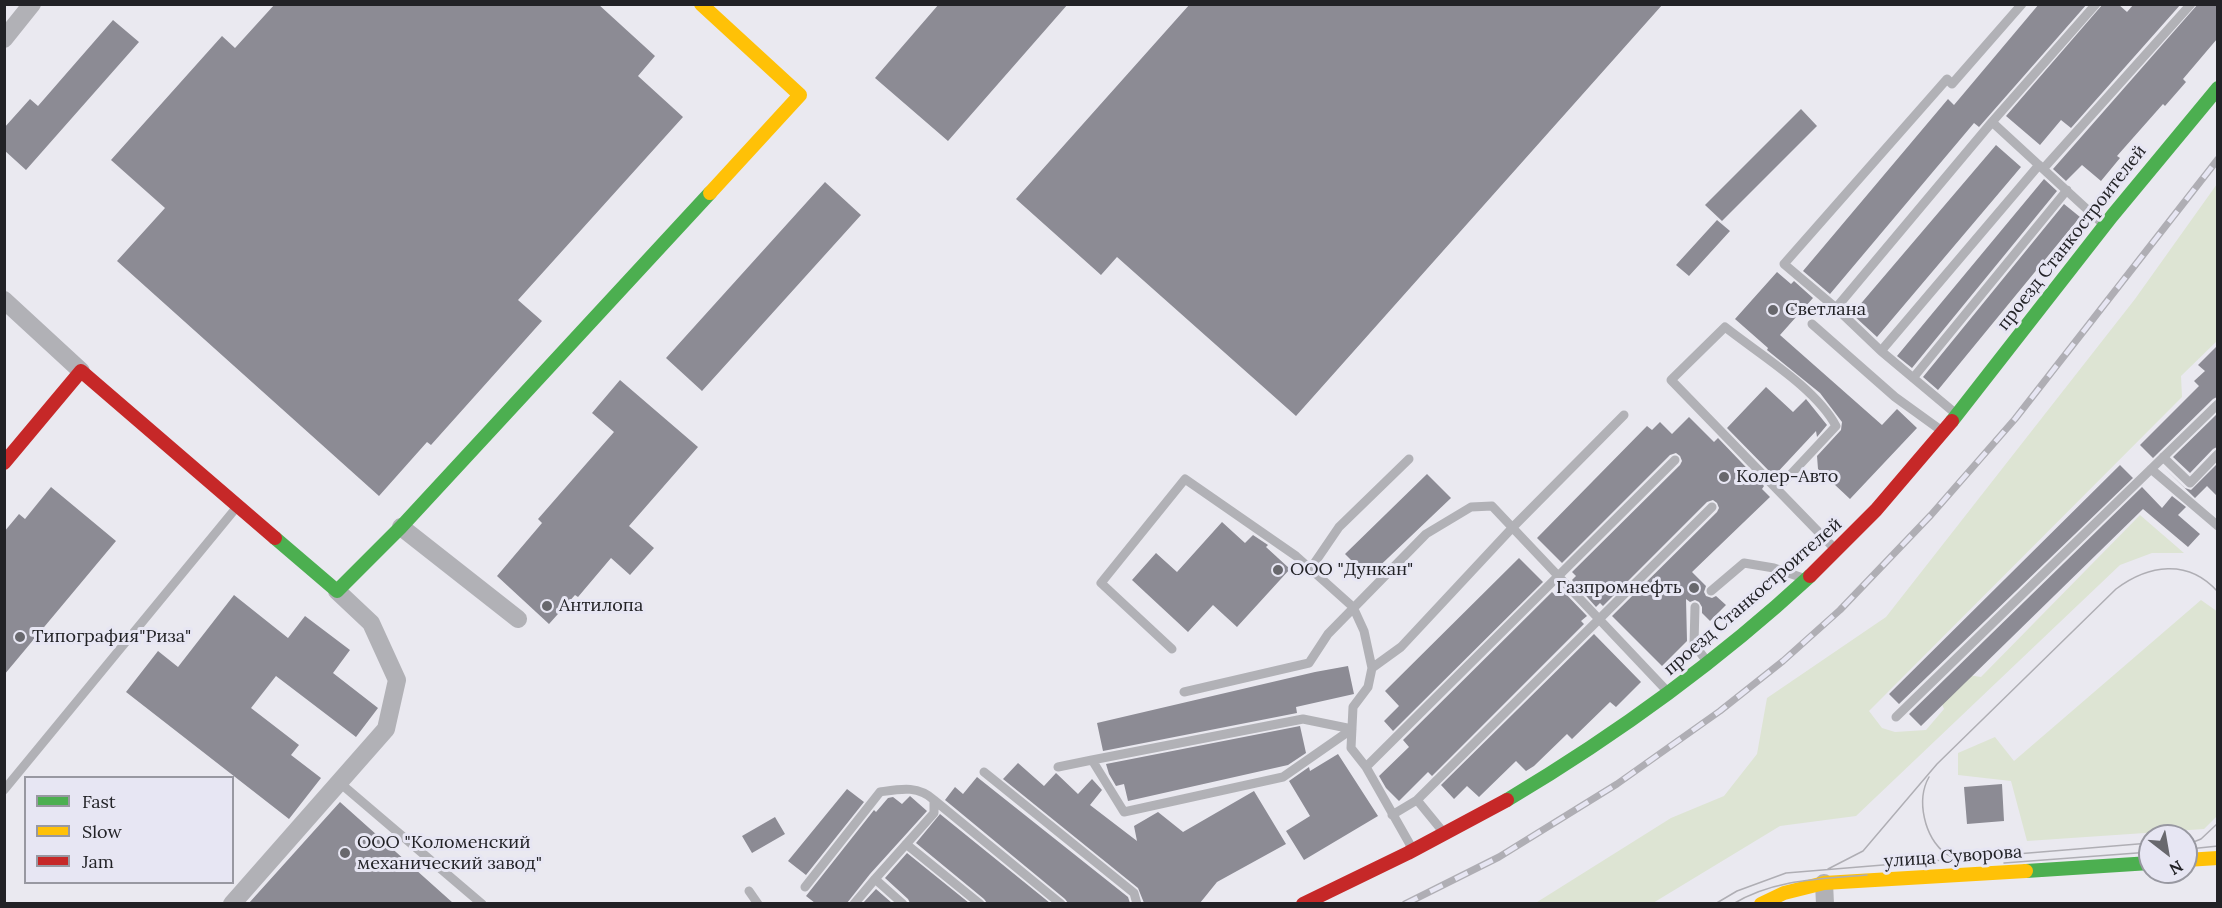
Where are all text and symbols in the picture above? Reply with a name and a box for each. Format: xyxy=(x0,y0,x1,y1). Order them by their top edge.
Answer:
street label: проезд Станкостроителей xyxy=(1993,141,2151,335)
place label: Светлана xyxy=(1785,299,1866,321)
marker: Светлана xyxy=(1766,303,1780,317)
place label: Колер-Авто xyxy=(1736,466,1838,488)
marker: Колер-Авто xyxy=(1717,470,1731,484)
street label: проезд Станкостроителей xyxy=(1659,514,1847,680)
place label: ООО "Дункан" xyxy=(1290,559,1413,581)
marker: ООО "Дункан" xyxy=(1271,563,1285,577)
place label: Газпромнефть xyxy=(1556,577,1682,599)
marker: Газпромнефть xyxy=(1687,581,1701,595)
place label: Aнтилопа xyxy=(559,595,643,617)
marker: Aнтилопа xyxy=(540,599,554,613)
place label: Типография"Риза" xyxy=(32,626,191,648)
marker: Типография"Риза" xyxy=(13,630,27,644)
legend xyxy=(24,776,234,884)
text: Fast xyxy=(82,790,116,813)
text: Slow xyxy=(82,820,122,843)
north arrow xyxy=(2138,824,2198,884)
place label: ООО "Коломенский механический завод" xyxy=(357,832,542,874)
street label: улица Суворова xyxy=(1883,841,2023,873)
marker: ООО "Коломенский механический завод" xyxy=(338,846,352,860)
text: Jam xyxy=(82,850,114,873)
text: N xyxy=(2166,856,2187,879)

